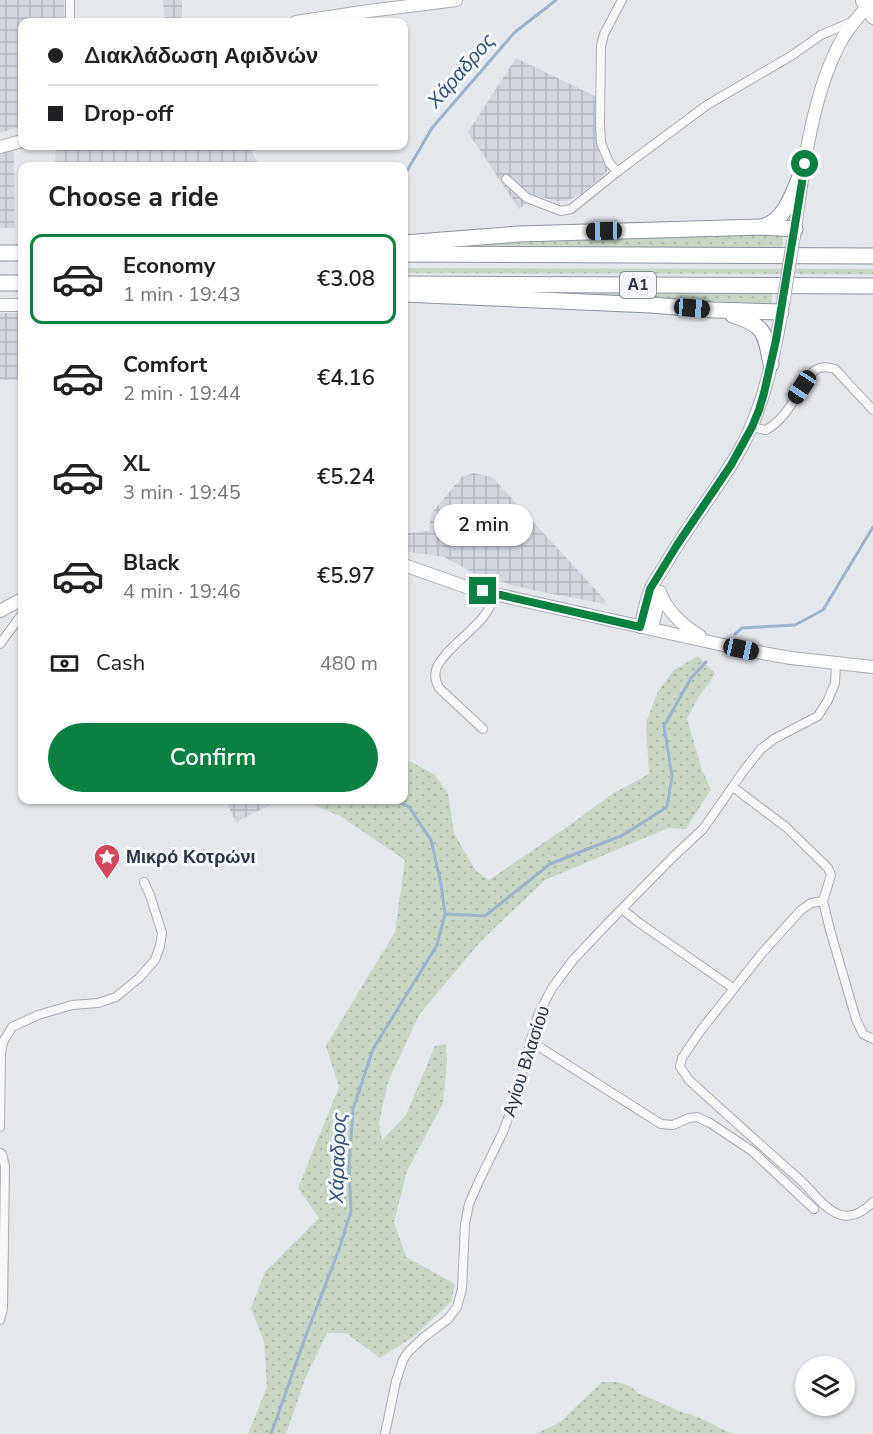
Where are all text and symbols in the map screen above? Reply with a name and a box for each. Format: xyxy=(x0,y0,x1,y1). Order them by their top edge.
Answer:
water label: Χάραδρος xyxy=(420,28,501,115)
text: Διακλάδωση Αφιδνών xyxy=(84,41,318,71)
text: Drop-off xyxy=(84,99,173,129)
route start xyxy=(791,150,818,177)
text: Choose a ride xyxy=(48,179,219,216)
car xyxy=(586,222,622,240)
text: Economy xyxy=(123,251,215,281)
icon: car xyxy=(51,252,105,306)
text: €3.08 xyxy=(317,264,375,294)
road number: Α1 xyxy=(620,272,656,298)
text: 1 min · 19:43 xyxy=(123,281,241,308)
car xyxy=(673,297,711,319)
text: Comfort xyxy=(123,350,207,380)
icon: car xyxy=(51,351,105,405)
text: €4.16 xyxy=(317,363,375,393)
car xyxy=(785,367,819,407)
text: 2 min · 19:44 xyxy=(123,380,241,407)
text: XL xyxy=(123,449,150,479)
icon: car xyxy=(51,450,105,504)
text: €5.24 xyxy=(317,462,375,492)
text: 3 min · 19:45 xyxy=(123,479,241,506)
callout: 2 min xyxy=(434,504,532,546)
text: 2 min xyxy=(458,511,509,538)
text: Black xyxy=(123,548,179,578)
icon: car xyxy=(51,549,105,603)
text: €5.97 xyxy=(317,561,375,591)
route end xyxy=(469,577,496,604)
text: 4 min · 19:46 xyxy=(123,578,241,605)
car xyxy=(722,636,760,662)
icon: cash xyxy=(48,647,81,680)
text: Cash xyxy=(96,648,145,678)
text: 480 m xyxy=(320,650,378,677)
button: Confirm xyxy=(48,723,378,792)
place icon: Μικρό Κοτρώνι xyxy=(92,842,122,880)
place label: Μικρό Κοτρώνι xyxy=(126,845,256,869)
street label: Αγίου Βλασίου xyxy=(497,1002,555,1120)
water label: Χάραδρος xyxy=(323,1112,353,1205)
map controls xyxy=(795,1356,855,1416)
button: layers xyxy=(795,1356,855,1416)

